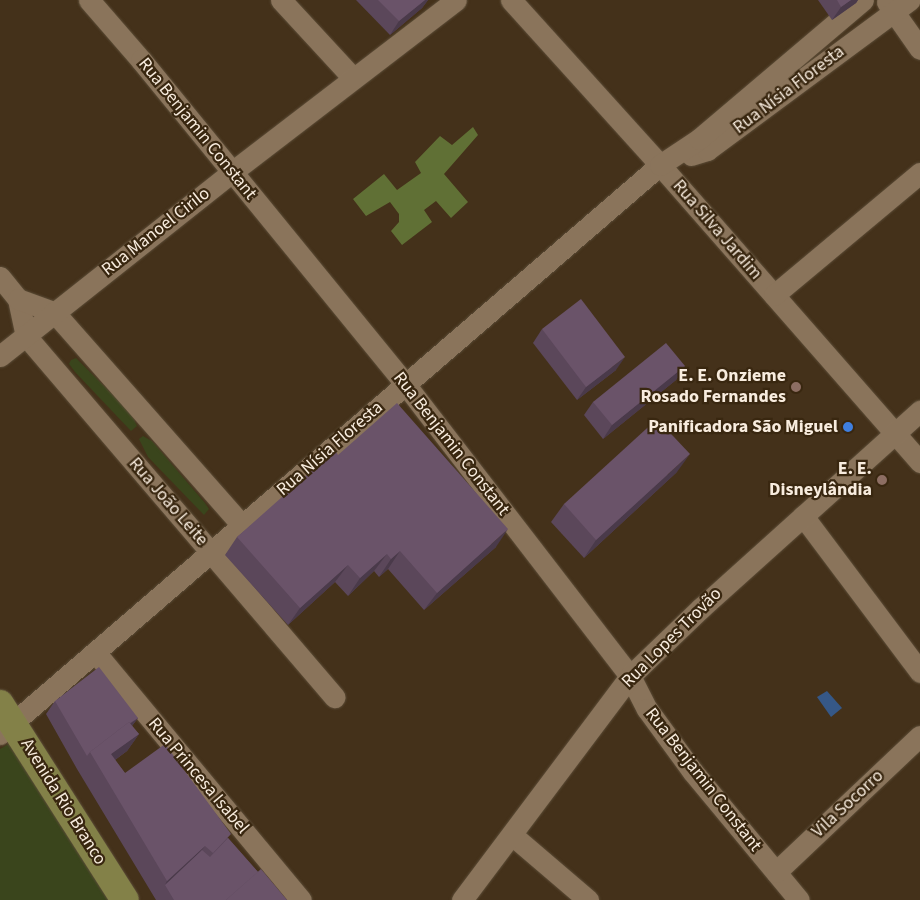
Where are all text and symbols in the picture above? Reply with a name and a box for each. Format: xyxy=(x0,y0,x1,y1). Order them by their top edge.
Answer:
street label: Rua Nísia Floresta xyxy=(729,41,849,139)
street label: Rua Benjamin Constant xyxy=(133,54,261,204)
street label: Rua Silva Jardim xyxy=(668,176,766,284)
street label: Rua Manoel Cirilo xyxy=(98,183,214,281)
place label: E. E. Onzieme Rosado Fernandes xyxy=(641,366,786,408)
street label: Rua Benjamin Constant xyxy=(388,368,514,520)
marker: E. E. Onzieme Rosado Fernandes xyxy=(790,381,802,393)
street label: Rua Nísia Floresta xyxy=(272,397,388,501)
place label: Panificadora São Miguel xyxy=(648,416,838,438)
marker: Panificadora São Miguel xyxy=(842,421,854,433)
street label: Rua João Leite xyxy=(124,453,212,551)
place label: E. E. Disneylândia xyxy=(769,459,872,502)
marker: E. E. Disneylândia xyxy=(876,474,888,486)
street label: Rua Lopes Trovão xyxy=(618,584,726,692)
street label: Rua Benjamin Constant xyxy=(640,704,766,856)
street label: Rua Princesa Isabel xyxy=(143,713,253,839)
street label: Avenida Rio Branco xyxy=(15,735,111,869)
street label: Vila Socorro xyxy=(808,765,888,843)

